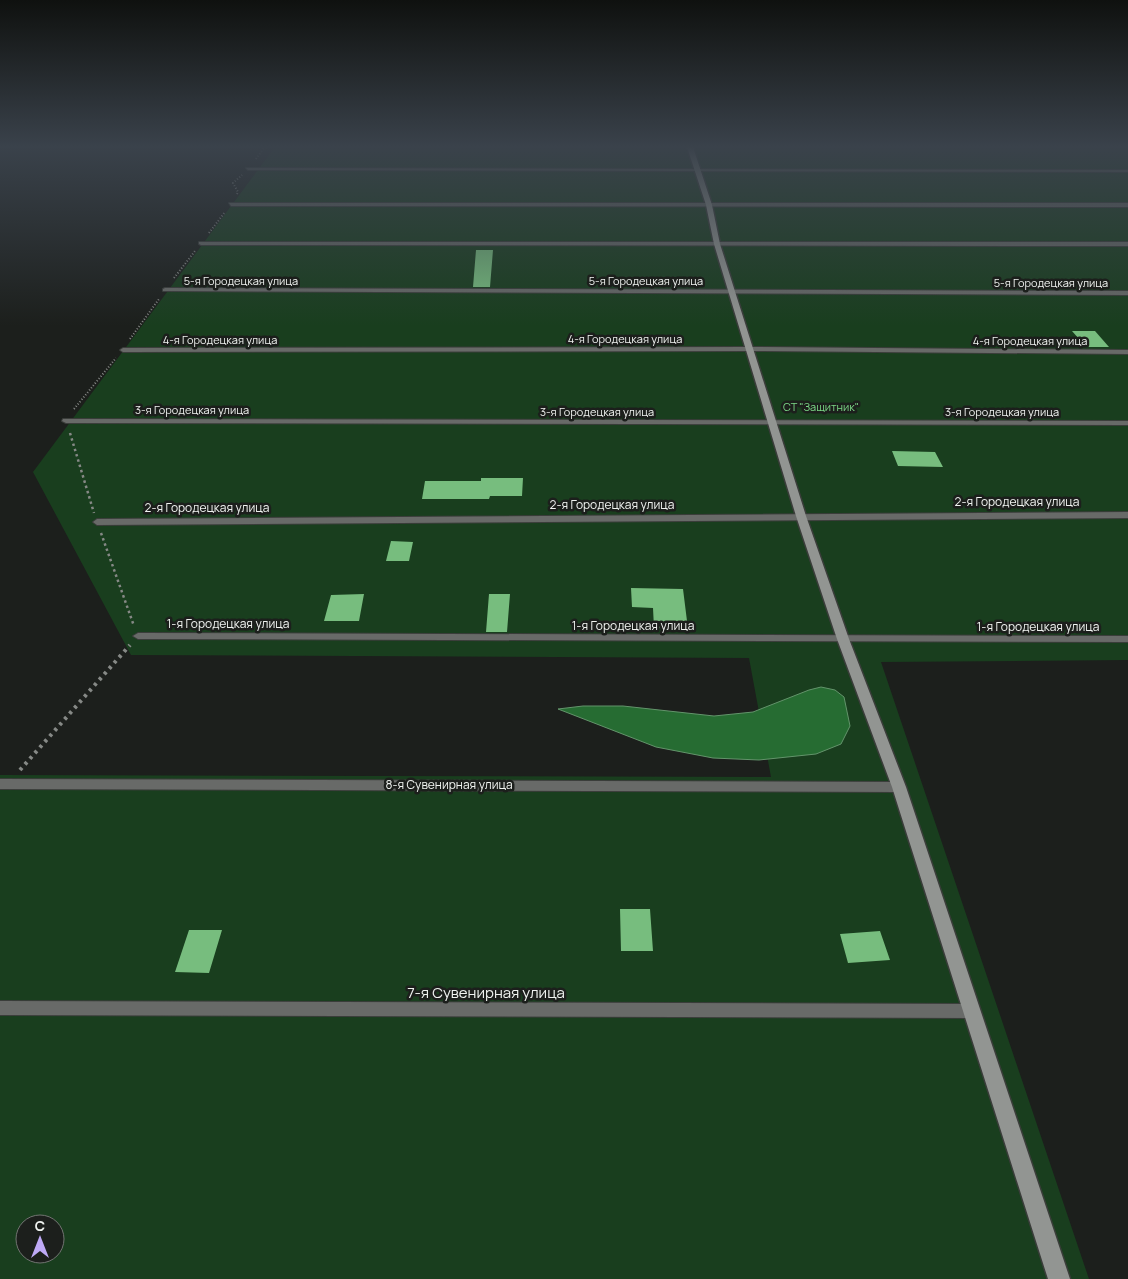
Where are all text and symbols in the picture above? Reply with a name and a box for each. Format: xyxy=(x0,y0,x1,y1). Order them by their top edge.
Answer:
street label: 5-я Городецкая улица xyxy=(184,273,298,288)
street label: 5-я Городецкая улица xyxy=(589,273,703,288)
street label: 5-я Городецкая улица xyxy=(994,275,1108,290)
street label: 4-я Городецкая улица xyxy=(568,331,682,346)
street label: 4-я Городецкая улица xyxy=(163,332,277,347)
street label: 4-я Городецкая улица xyxy=(973,333,1087,348)
park label: СТ "Защитник" xyxy=(783,399,859,414)
street label: 3-я Городецкая улица xyxy=(135,402,249,417)
street label: 3-я Городецкая улица xyxy=(540,404,654,419)
street label: 3-я Городецкая улица xyxy=(945,404,1059,419)
street label: 2-я Городецкая улица xyxy=(955,493,1079,510)
street label: 2-я Городецкая улица xyxy=(550,496,674,513)
street label: 2-я Городецкая улица xyxy=(145,499,269,516)
street label: 1-я Городецкая улица xyxy=(167,615,289,632)
street label: 1-я Городецкая улица xyxy=(572,617,694,634)
street label: 1-я Городецкая улица xyxy=(977,618,1099,635)
street label: 8-я Сувенирная улица xyxy=(385,776,513,793)
street label: 7-я Сувенирная улица xyxy=(407,982,565,1003)
north arrow xyxy=(15,1214,65,1264)
text: С xyxy=(35,1216,45,1235)

